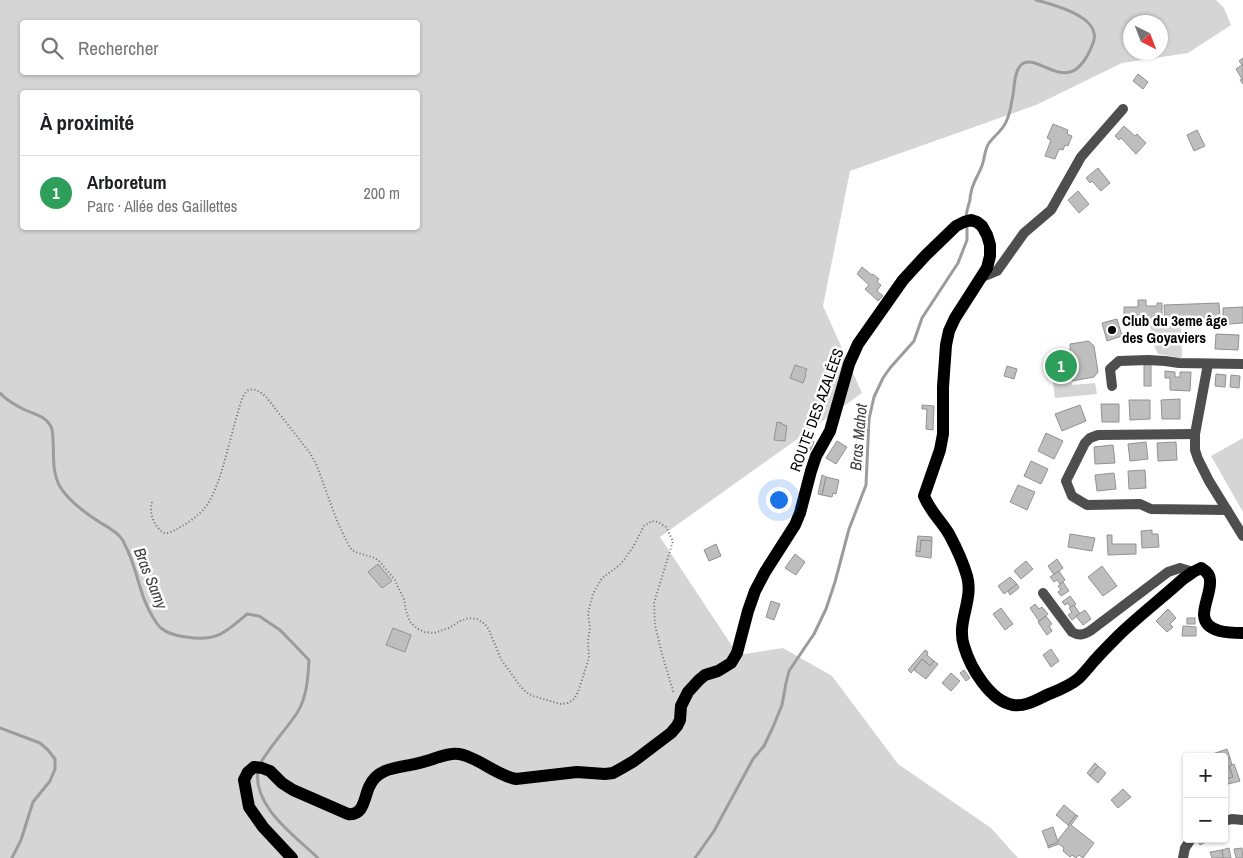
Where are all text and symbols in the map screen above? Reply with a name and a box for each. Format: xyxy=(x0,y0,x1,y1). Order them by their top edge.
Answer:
north arrow xyxy=(1123,15,1168,60)
search box xyxy=(20,20,420,75)
icon: search xyxy=(38,34,66,62)
text: Rechercher xyxy=(78,35,159,61)
text: À proximité xyxy=(40,108,134,137)
text: Arboretum xyxy=(87,169,167,195)
text: 1 xyxy=(52,182,60,204)
text: 200 m xyxy=(364,182,400,204)
text: Parc · Allée des Gaillettes xyxy=(87,195,237,217)
place label: Club du 3eme âge des Goyaviers xyxy=(1122,310,1227,348)
marker: Club du 3eme âge des Goyaviers xyxy=(1106,324,1118,336)
street label: ROUTE DES AZALÉES xyxy=(784,345,849,474)
pin: 1 xyxy=(1045,347,1077,385)
water label: Bras Mahot xyxy=(844,402,872,471)
your location xyxy=(766,487,792,513)
water label: Bras Samy xyxy=(129,544,174,613)
map controls xyxy=(1183,753,1228,843)
button: + xyxy=(1183,753,1228,798)
button: − xyxy=(1183,798,1228,843)

